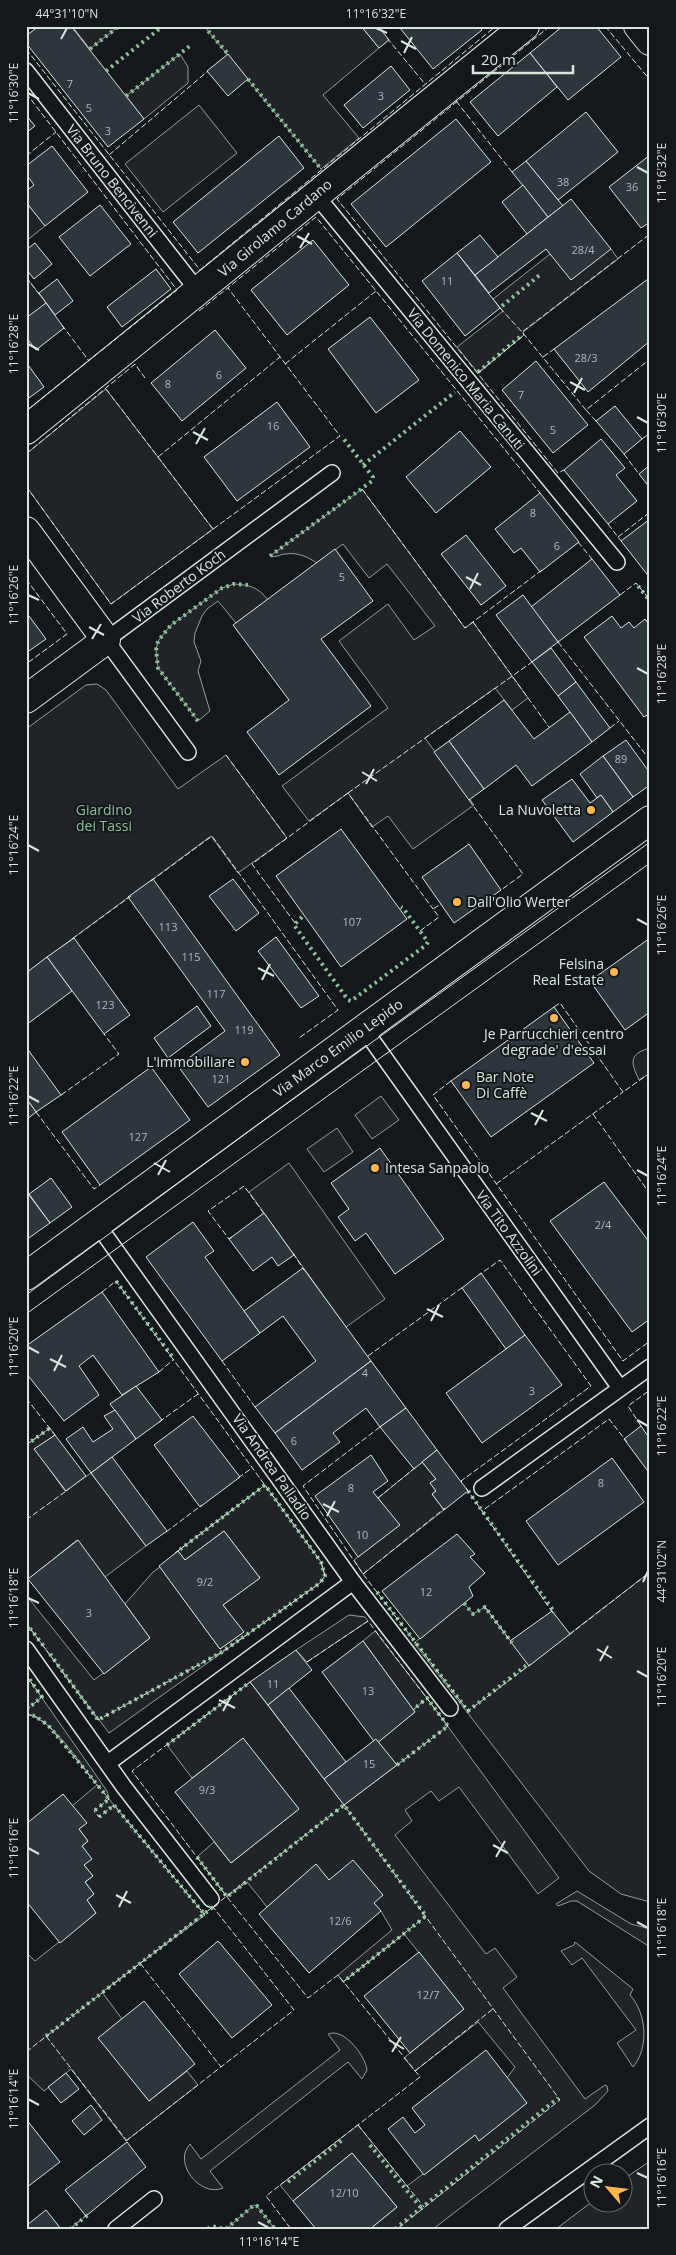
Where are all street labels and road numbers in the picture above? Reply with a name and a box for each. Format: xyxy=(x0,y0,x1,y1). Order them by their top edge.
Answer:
street label: Via Bruno Bencivenni xyxy=(62,120,163,241)
street label: Via Girolamo Cardano xyxy=(214,174,336,281)
street label: Via Domenico Maria Canuti xyxy=(403,304,529,453)
street label: Via Roberto Koch xyxy=(128,544,229,627)
street label: Via Marco Emilio Lepido xyxy=(269,994,406,1101)
street label: Via Tito Azzolini xyxy=(472,1186,547,1279)
street label: Via Andrea Palladio xyxy=(229,1410,316,1524)

